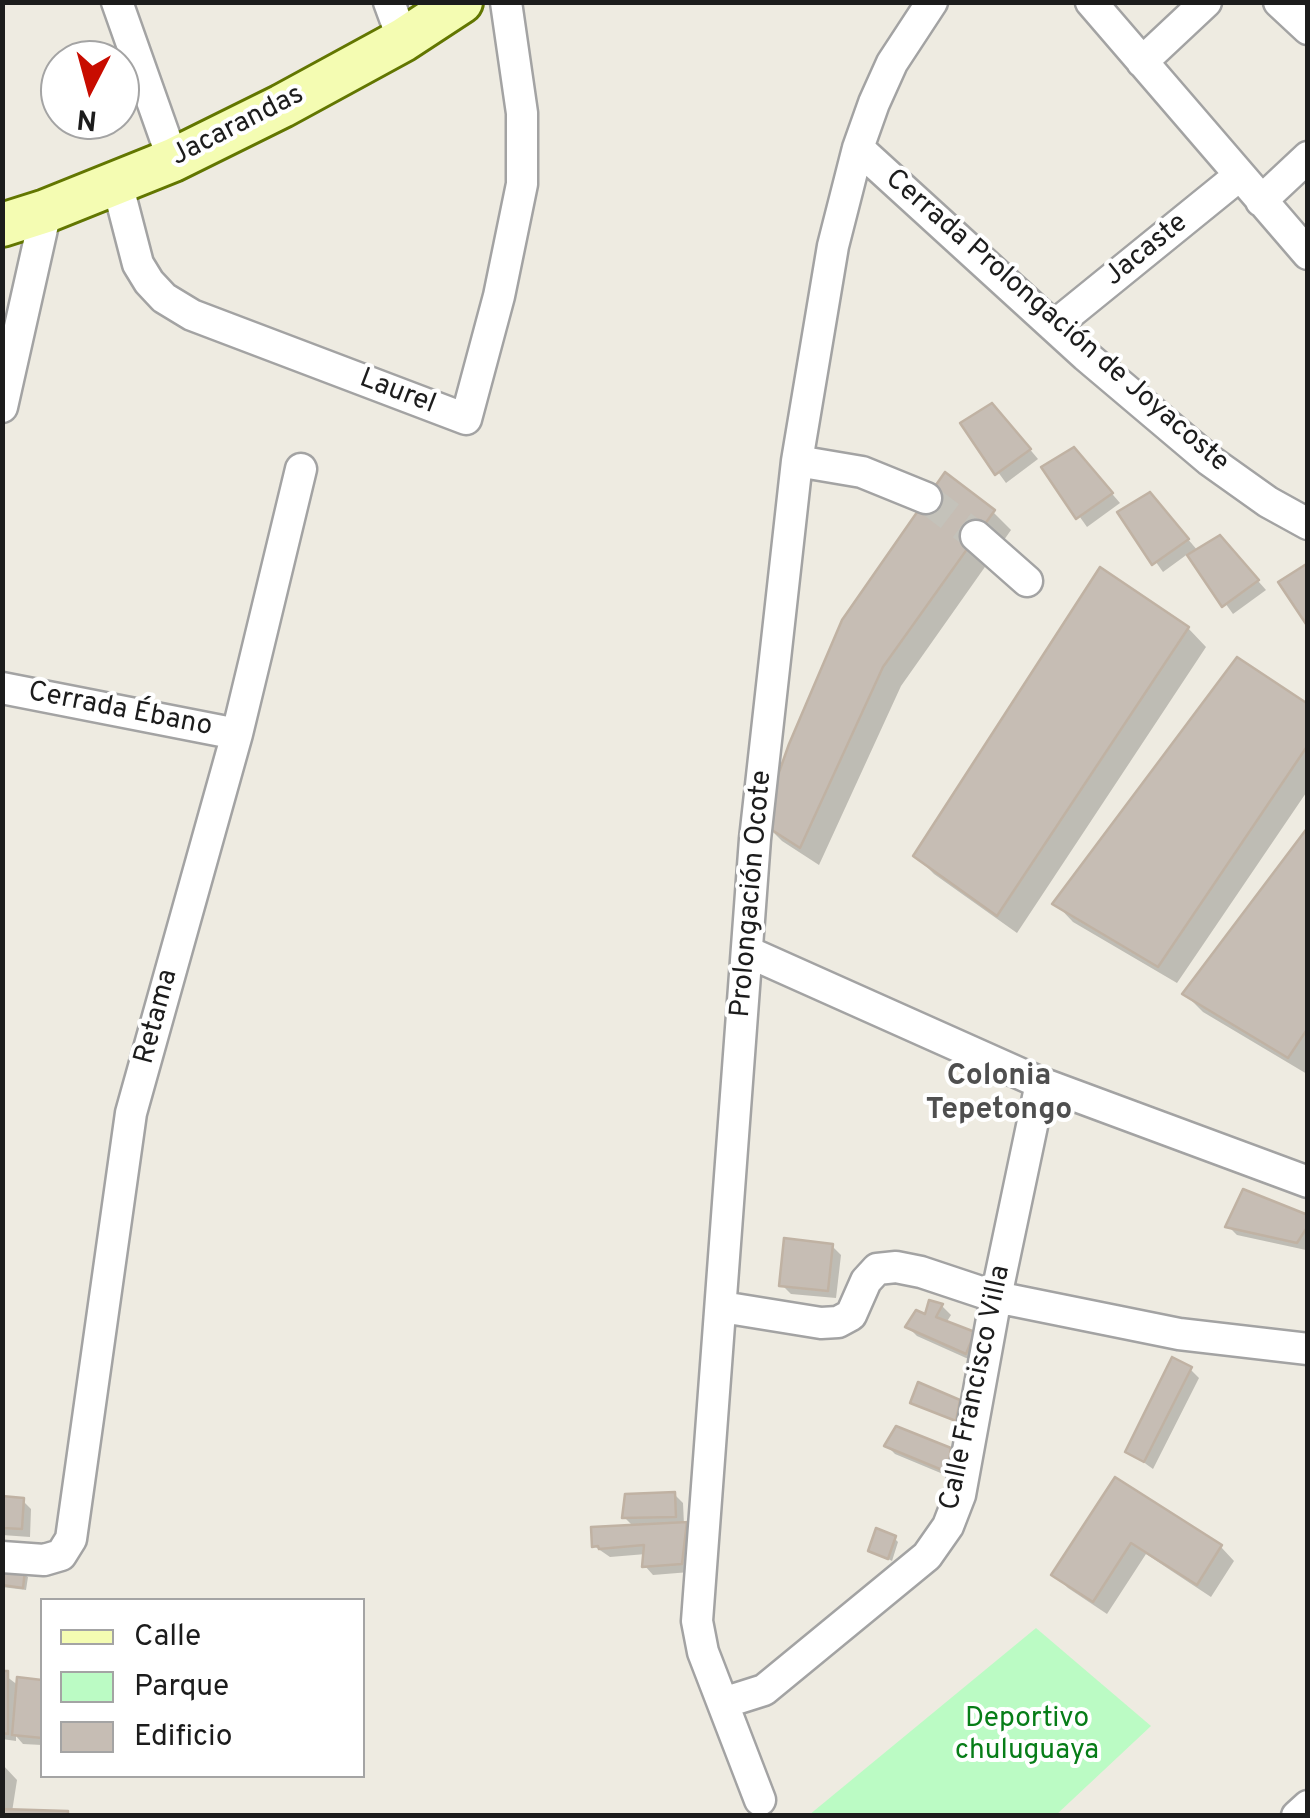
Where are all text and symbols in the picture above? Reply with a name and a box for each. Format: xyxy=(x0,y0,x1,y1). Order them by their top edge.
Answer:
north arrow xyxy=(40,40,140,140)
street label: Jacarandas xyxy=(166,79,310,175)
text: N xyxy=(75,99,99,137)
street label: Cerrada Prolongación de Joyacoste xyxy=(877,163,1235,481)
street label: Jacaste xyxy=(1099,207,1195,295)
street label: Laurel xyxy=(354,363,440,423)
street label: Cerrada Ébano xyxy=(25,677,215,745)
street label: Prolongación Ocote xyxy=(725,769,781,1019)
street label: Retama xyxy=(129,966,187,1068)
district label: Colonia Tepetongo xyxy=(926,1060,1072,1130)
street label: Calle Francisco Villa xyxy=(935,1262,1019,1514)
legend xyxy=(40,1598,365,1778)
text: Calle xyxy=(134,1619,201,1656)
text: Parque xyxy=(134,1669,229,1706)
park label: Deportivo chuluguaya xyxy=(955,1703,1099,1769)
text: Edificio xyxy=(134,1719,232,1756)

